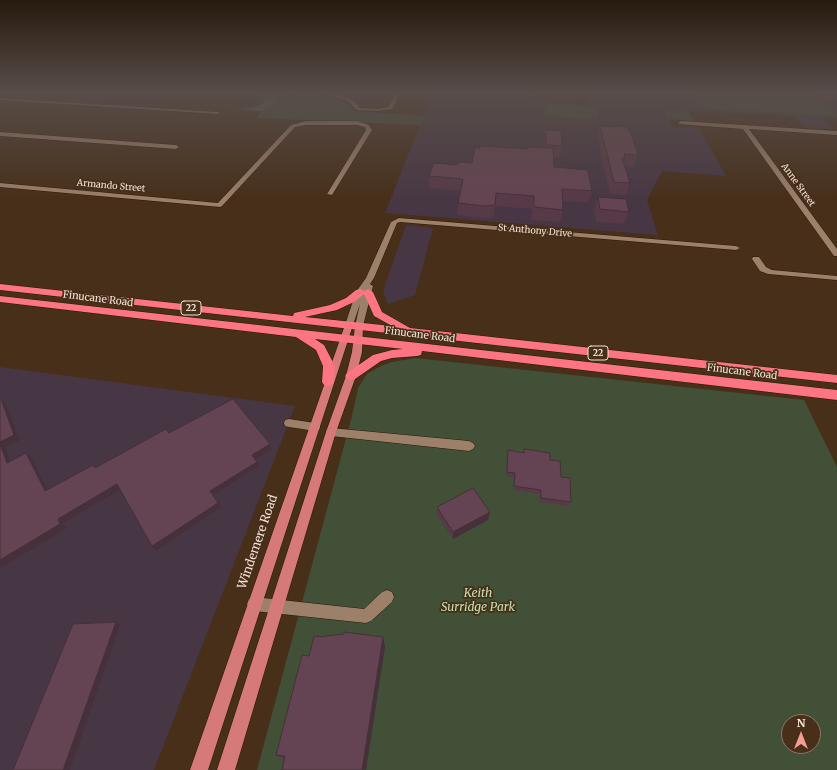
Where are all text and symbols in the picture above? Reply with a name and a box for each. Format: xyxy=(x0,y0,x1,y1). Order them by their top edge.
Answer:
street label: Anne Street xyxy=(779,161,817,209)
street label: Armando Street xyxy=(76,178,146,194)
street label: St Anthony Drive xyxy=(498,222,572,240)
street label: Finucane Road xyxy=(62,289,134,309)
road number: 22 xyxy=(181,301,201,315)
street label: Finucane Road xyxy=(384,325,456,345)
road number: 22 xyxy=(588,346,608,360)
street label: Finucane Road xyxy=(706,362,778,382)
street label: Windemere Road xyxy=(235,493,281,591)
park label: Keith Surridge Park xyxy=(441,587,515,615)
north arrow xyxy=(781,714,821,754)
text: N xyxy=(797,716,805,730)

